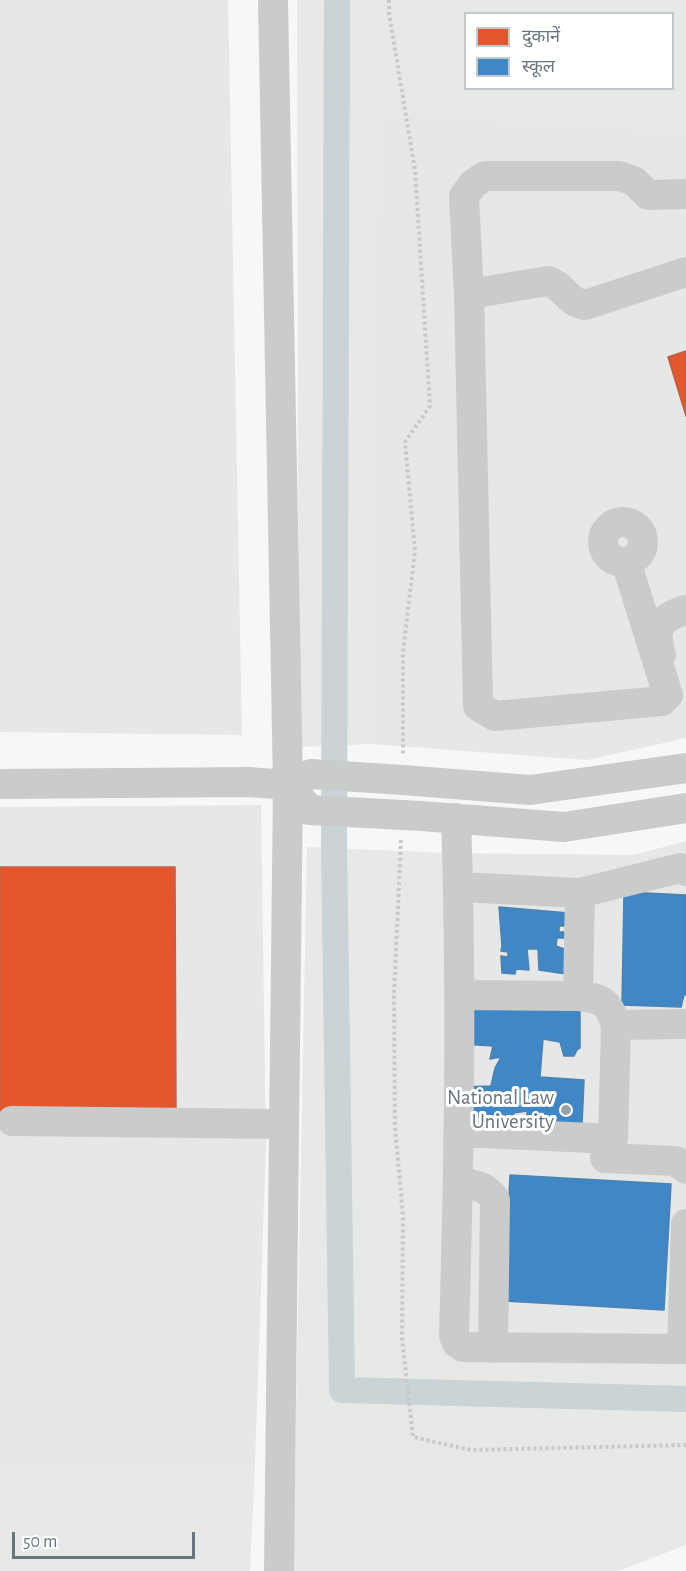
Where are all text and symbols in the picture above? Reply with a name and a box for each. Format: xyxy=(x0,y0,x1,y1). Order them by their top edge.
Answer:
legend xyxy=(464,12,674,90)
text: दुकानें xyxy=(522,28,560,46)
text: स्कूल xyxy=(522,58,555,76)
place label: National Law University xyxy=(447,1085,554,1135)
marker: National Law University xyxy=(559,1103,573,1117)
scale bar xyxy=(15,1520,198,1558)
text: 50 m xyxy=(23,1533,57,1551)

